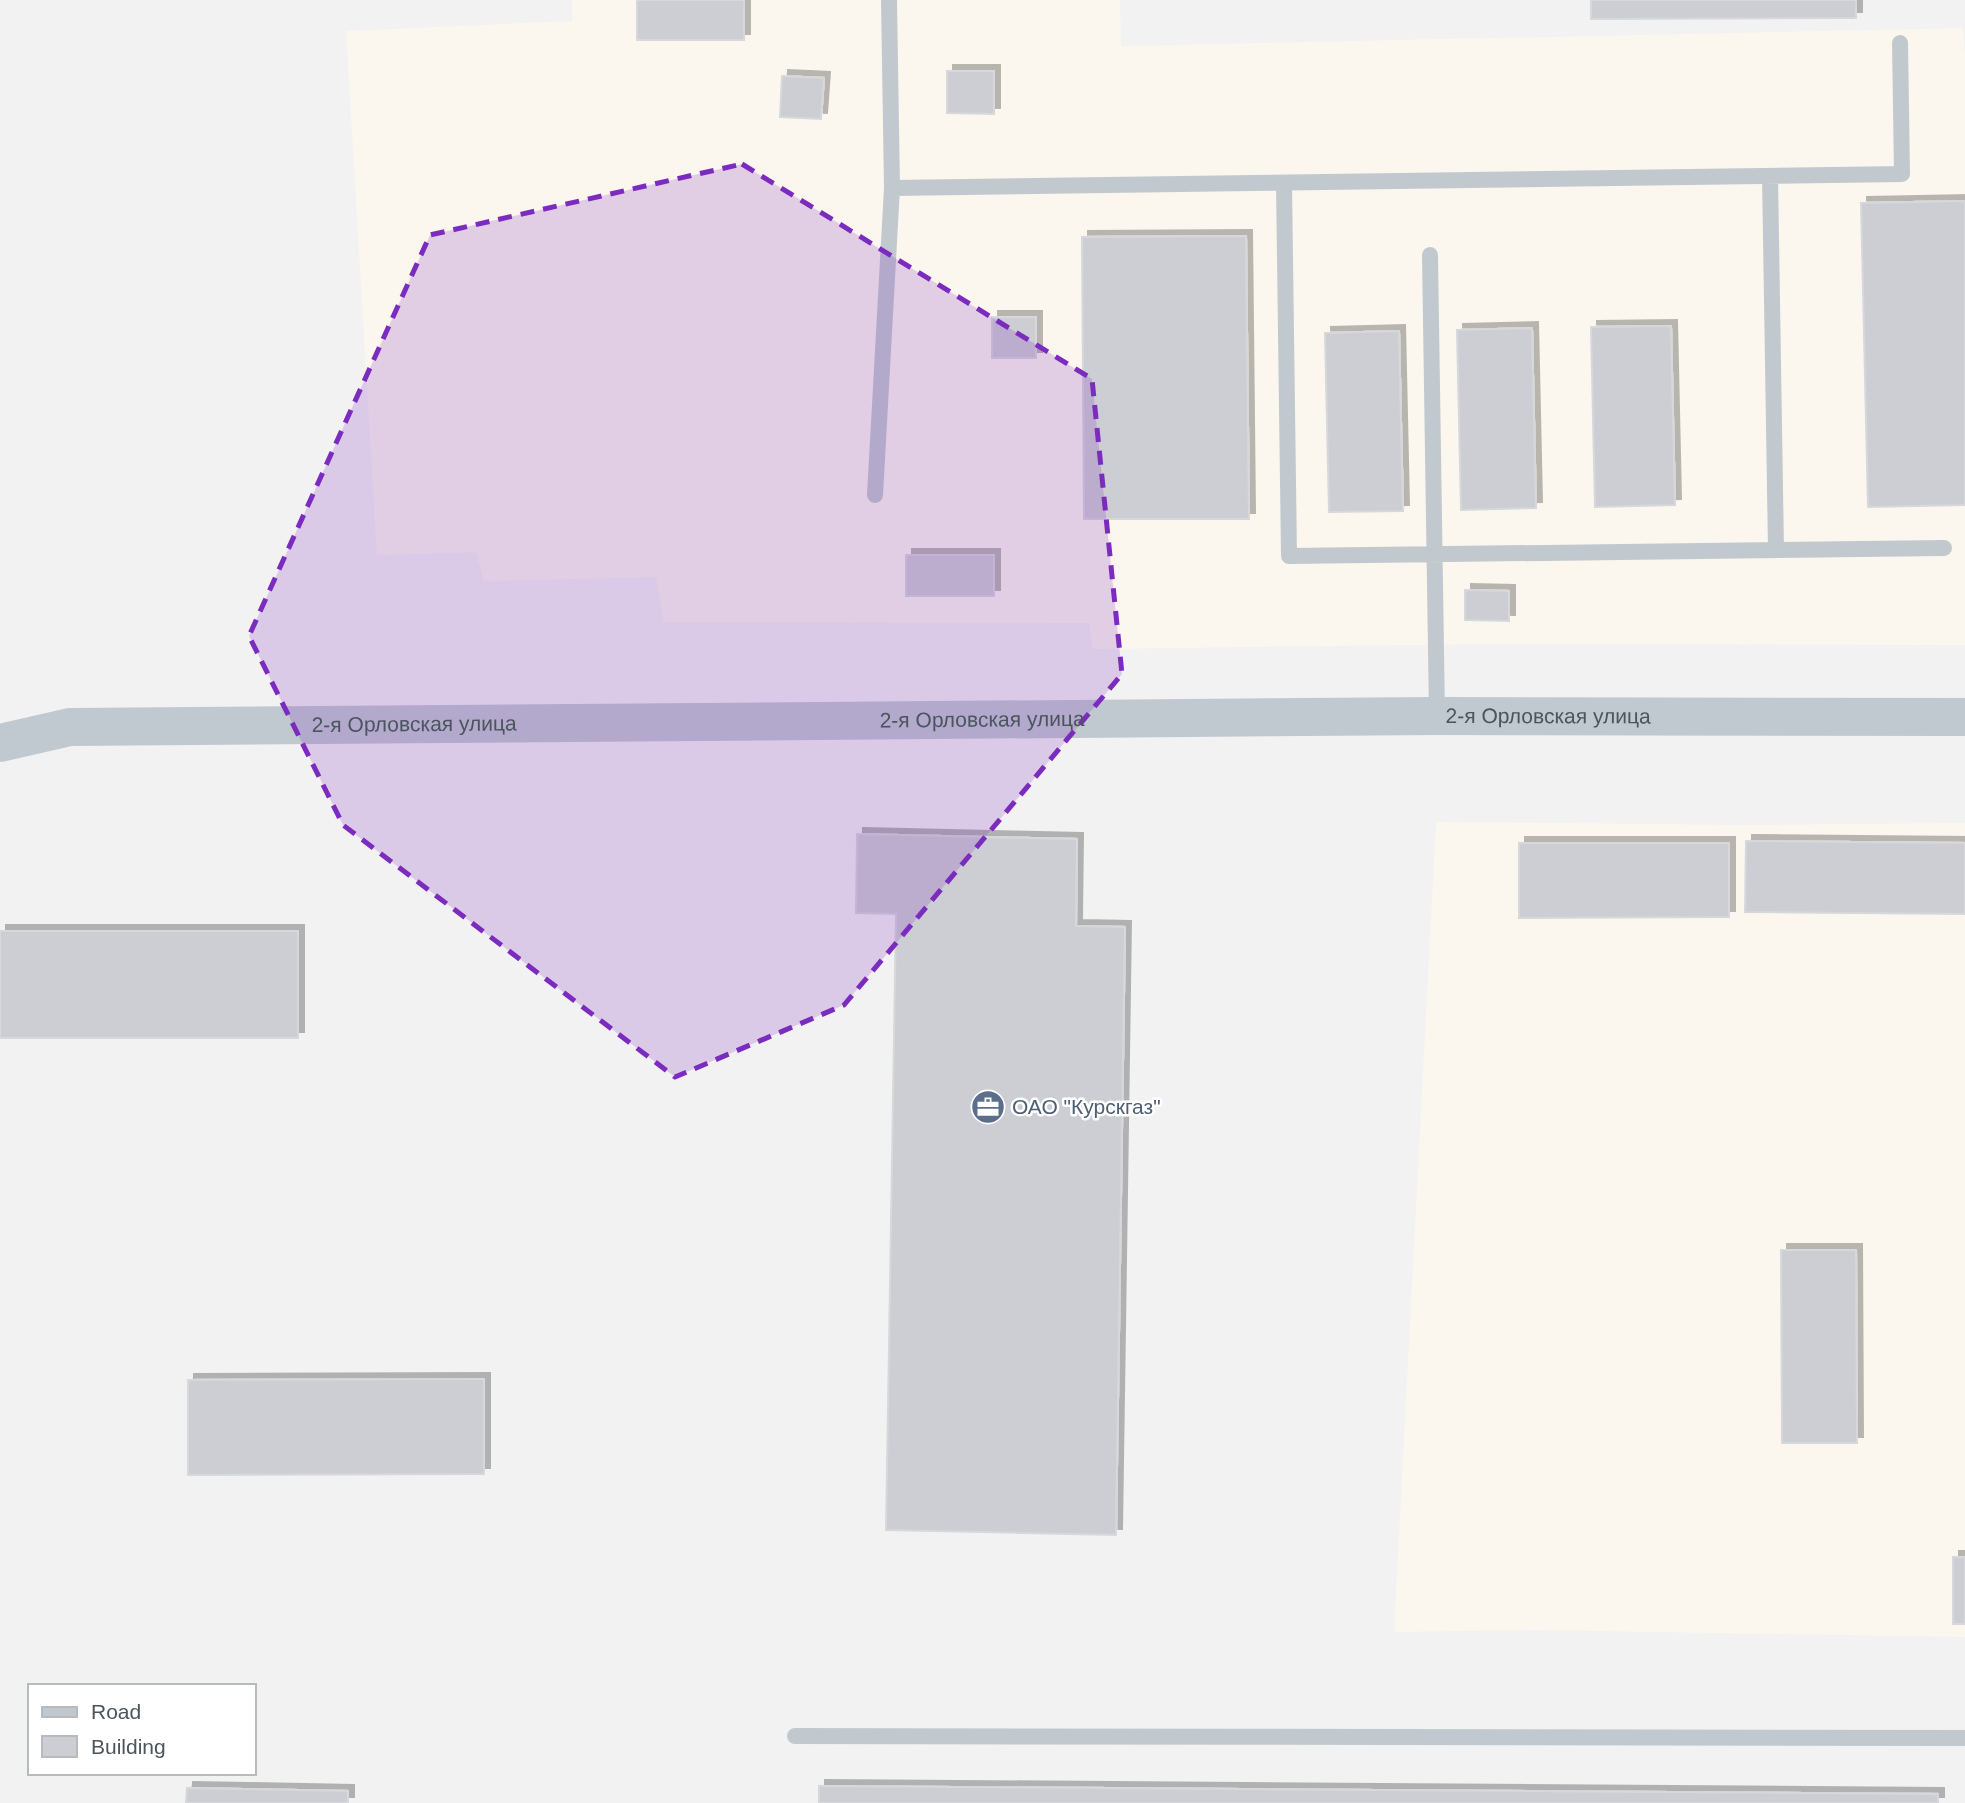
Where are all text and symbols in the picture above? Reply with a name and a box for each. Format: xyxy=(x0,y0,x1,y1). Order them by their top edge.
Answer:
street label: 2-я Орловская улица xyxy=(1446,704,1651,727)
street label: 2-я Орловская улица xyxy=(879,707,1085,731)
street label: 2-я Орловская улица xyxy=(312,711,517,736)
office icon: ОАО "Курскгаз" xyxy=(969,1088,1007,1126)
place label: ОАО "Курскгаз" xyxy=(1012,1095,1161,1118)
legend xyxy=(28,1684,256,1775)
text: Road xyxy=(91,1700,141,1723)
text: Building xyxy=(91,1735,166,1758)

